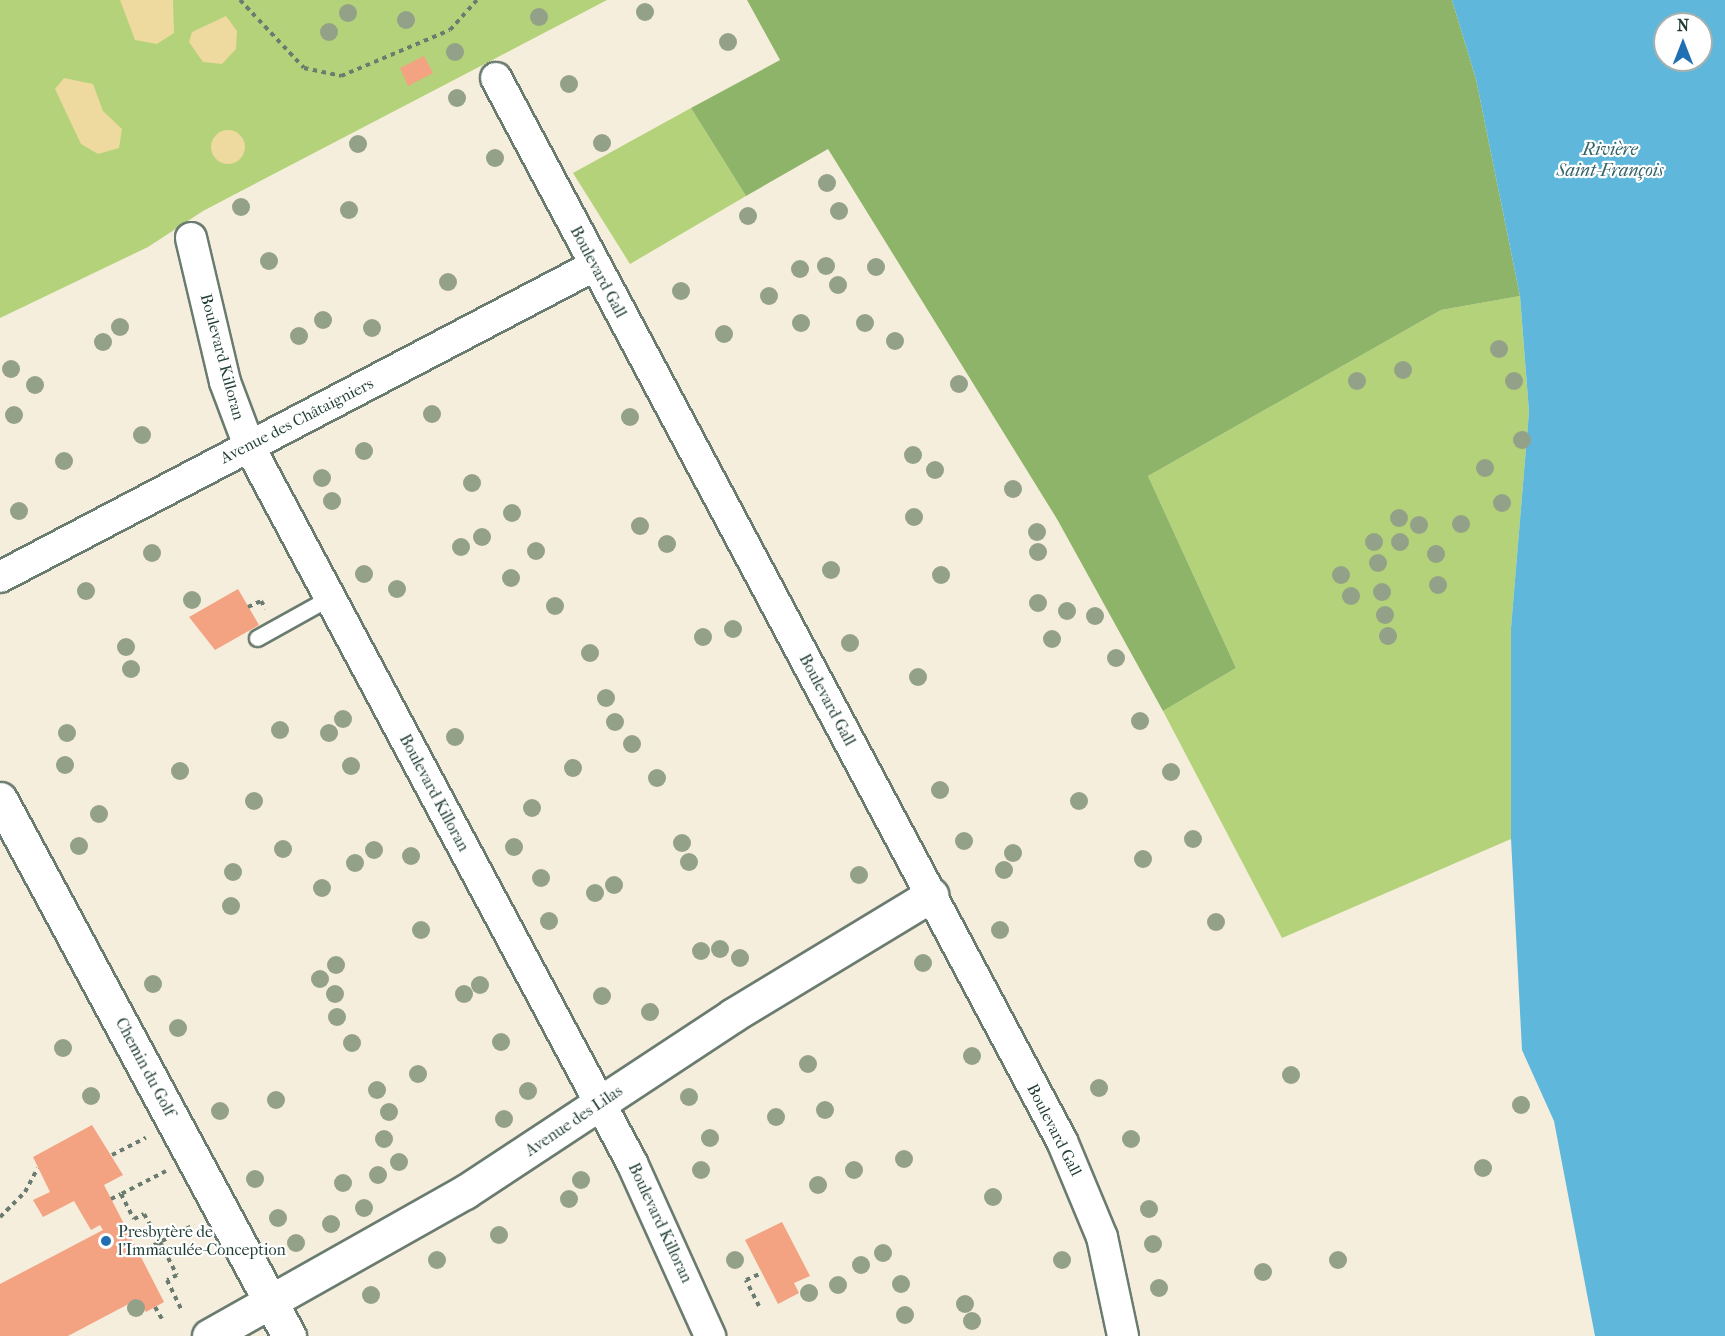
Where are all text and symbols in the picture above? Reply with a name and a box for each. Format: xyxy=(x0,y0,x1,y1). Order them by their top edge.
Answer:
north arrow xyxy=(1653,12,1713,72)
text: N xyxy=(1677,16,1689,35)
water label: Rivière Saint-François xyxy=(1557,140,1663,182)
street label: Boulevard Gall xyxy=(566,223,630,321)
street label: Boulevard Killoran xyxy=(196,292,248,422)
street label: Avenue des Châtaigniers xyxy=(217,374,377,468)
street label: Boulevard Gall xyxy=(795,651,859,749)
street label: Boulevard Killoran xyxy=(395,731,473,855)
street label: Chemin du Golf xyxy=(111,1015,179,1119)
street label: Avenue des Lilas xyxy=(522,1081,626,1161)
street label: Boulevard Gall xyxy=(1023,1081,1085,1179)
street label: Boulevard Killoran xyxy=(624,1160,696,1286)
place label: Presbytère de l'Immaculée-Conception xyxy=(118,1222,286,1260)
marker: Presbytère de l'Immaculée-Conception xyxy=(99,1234,113,1248)

